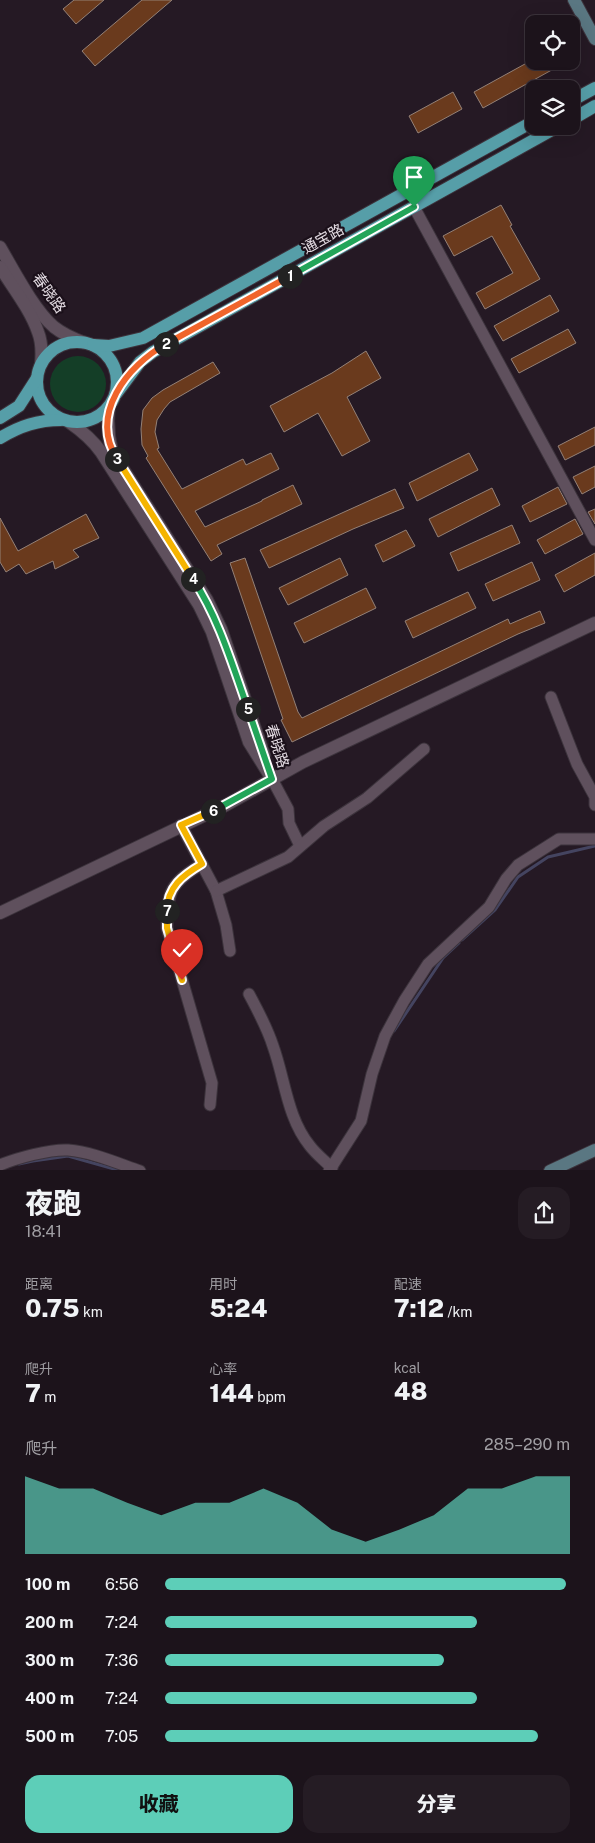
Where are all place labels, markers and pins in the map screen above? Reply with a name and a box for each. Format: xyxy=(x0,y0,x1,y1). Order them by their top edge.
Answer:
pin xyxy=(393,156,435,207)
pin: 1 xyxy=(278,264,302,288)
pin: 2 xyxy=(154,332,178,356)
pin: 3 xyxy=(104,446,130,472)
pin: 4 xyxy=(180,566,206,592)
pin: 5 xyxy=(236,696,260,722)
pin: 6 xyxy=(200,798,226,824)
pin: 7 xyxy=(154,898,180,924)
pin xyxy=(161,929,203,980)

